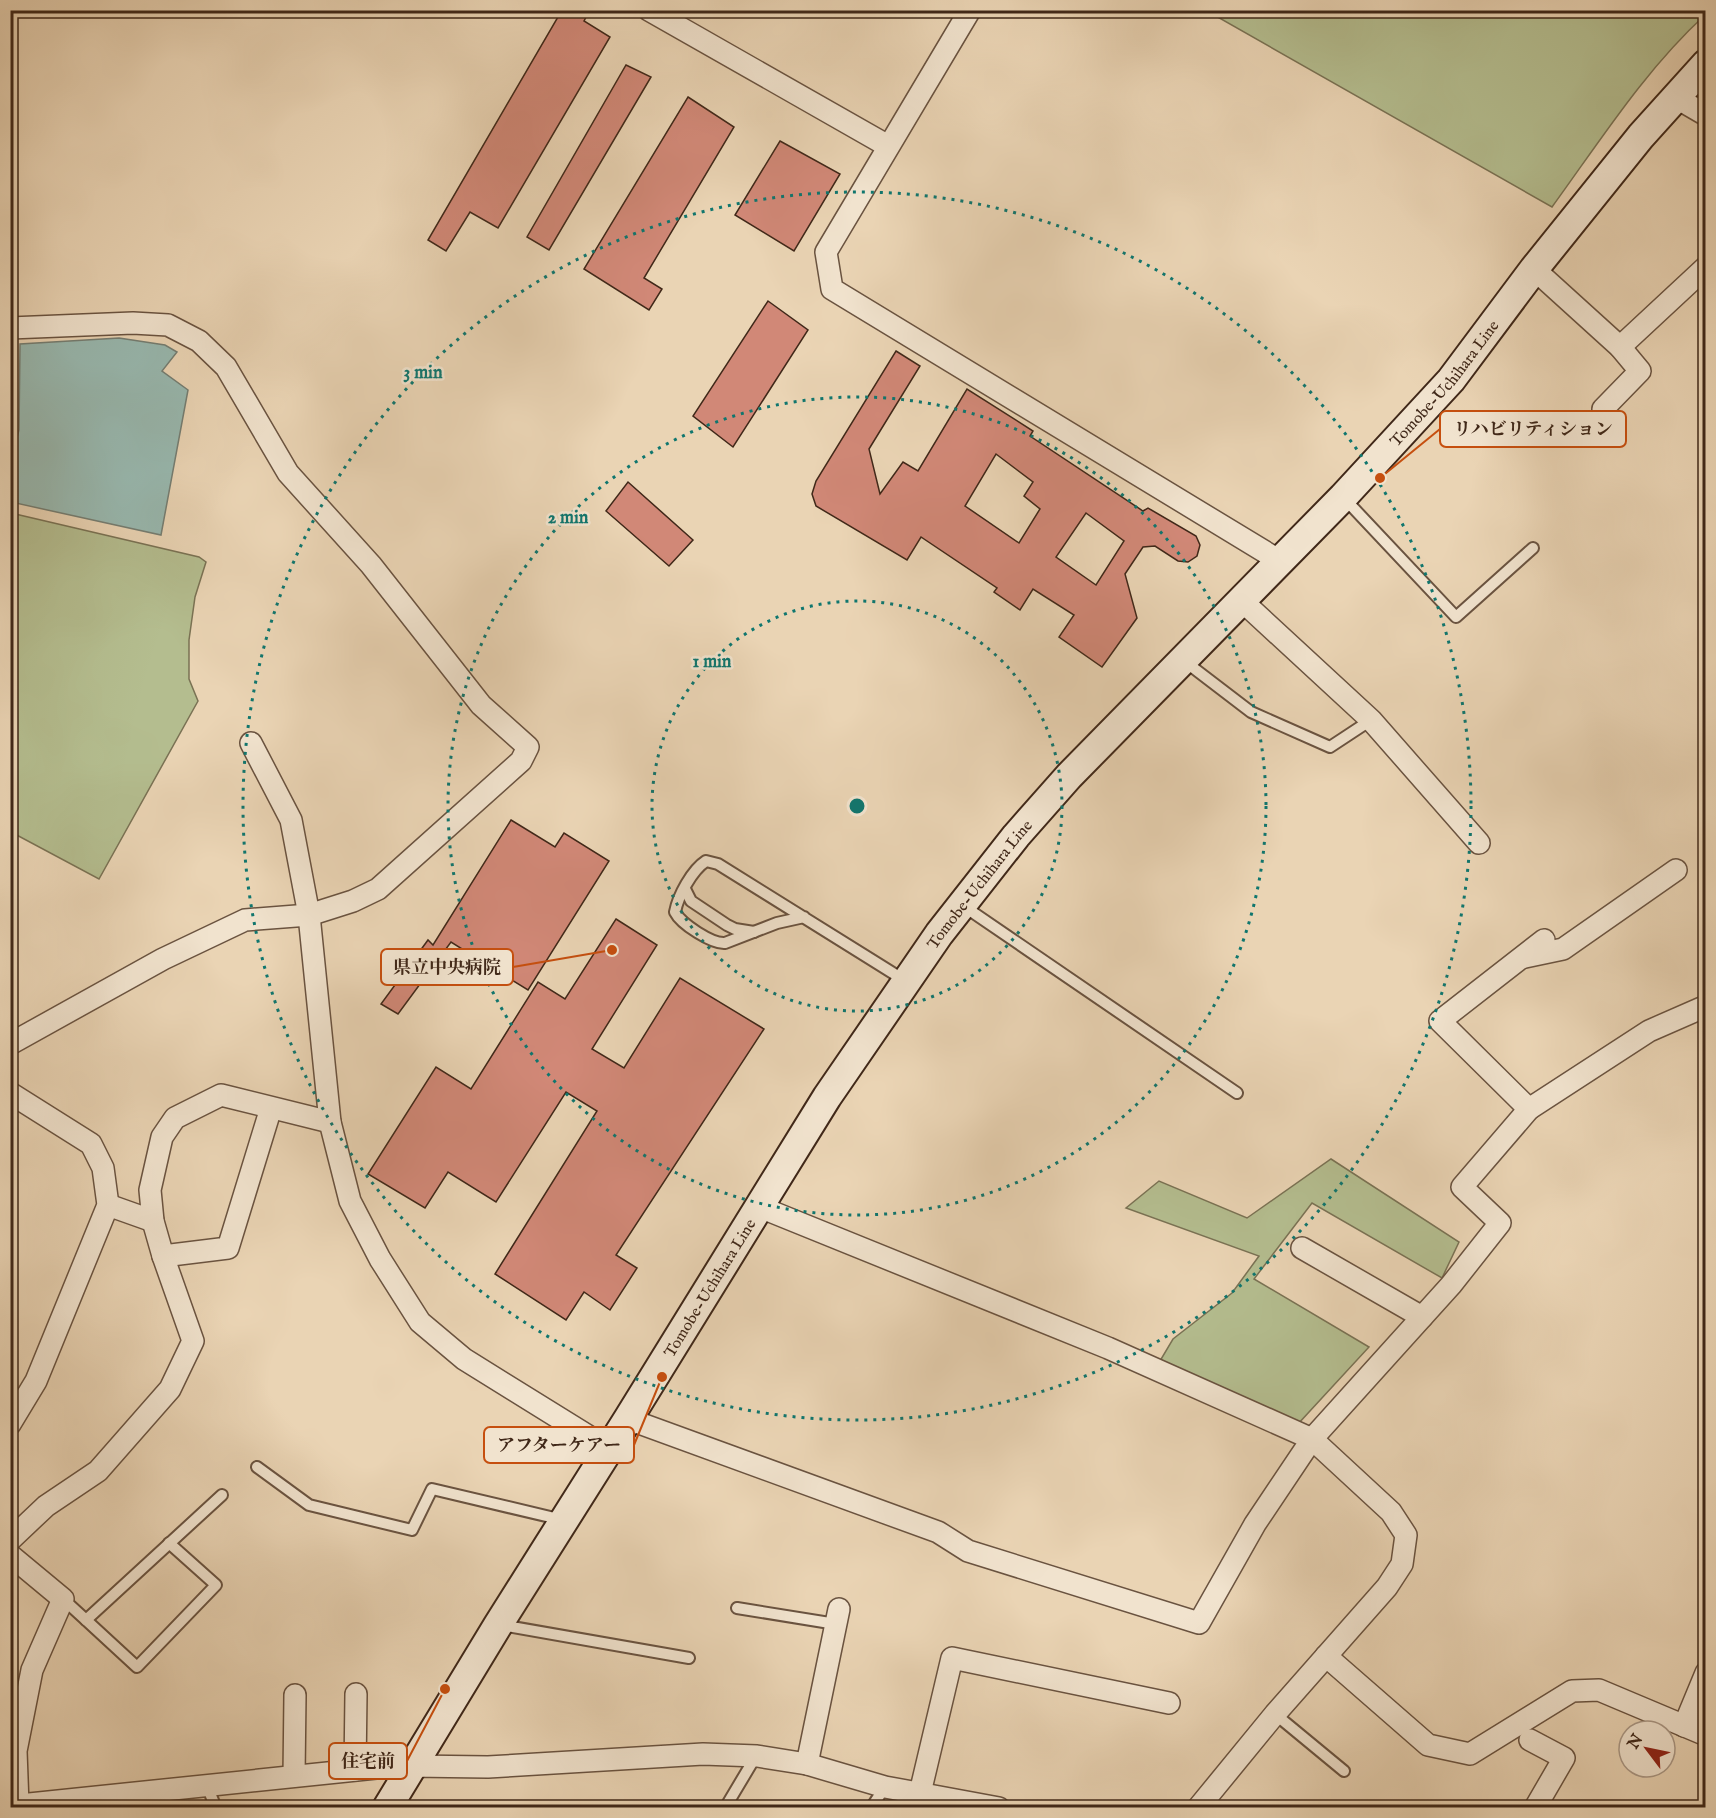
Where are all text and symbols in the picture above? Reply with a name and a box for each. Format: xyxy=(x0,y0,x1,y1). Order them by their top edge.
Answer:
street label: Tomobe-Uchihara Line xyxy=(1386,317,1504,452)
text: 3 min xyxy=(404,362,443,385)
callout: リハビリティション xyxy=(1440,411,1626,447)
text: リハビリティション xyxy=(1453,419,1613,442)
text: 2 min xyxy=(548,507,589,530)
text: 1 min xyxy=(693,651,732,674)
centre of rings xyxy=(847,796,867,816)
street label: Tomobe-Uchihara Line xyxy=(924,816,1038,954)
callout: 県立中央病院 xyxy=(381,949,513,985)
text: 県立中央病院 xyxy=(393,957,501,980)
street label: Tomobe-Uchihara Line xyxy=(661,1216,761,1362)
callout: アフターケアー xyxy=(484,1427,634,1463)
text: アフターケアー xyxy=(497,1435,621,1458)
north arrow xyxy=(1617,1719,1677,1779)
text: N xyxy=(1623,1731,1648,1754)
callout: 住宅前 xyxy=(329,1743,407,1779)
text: 住宅前 xyxy=(341,1751,395,1774)

